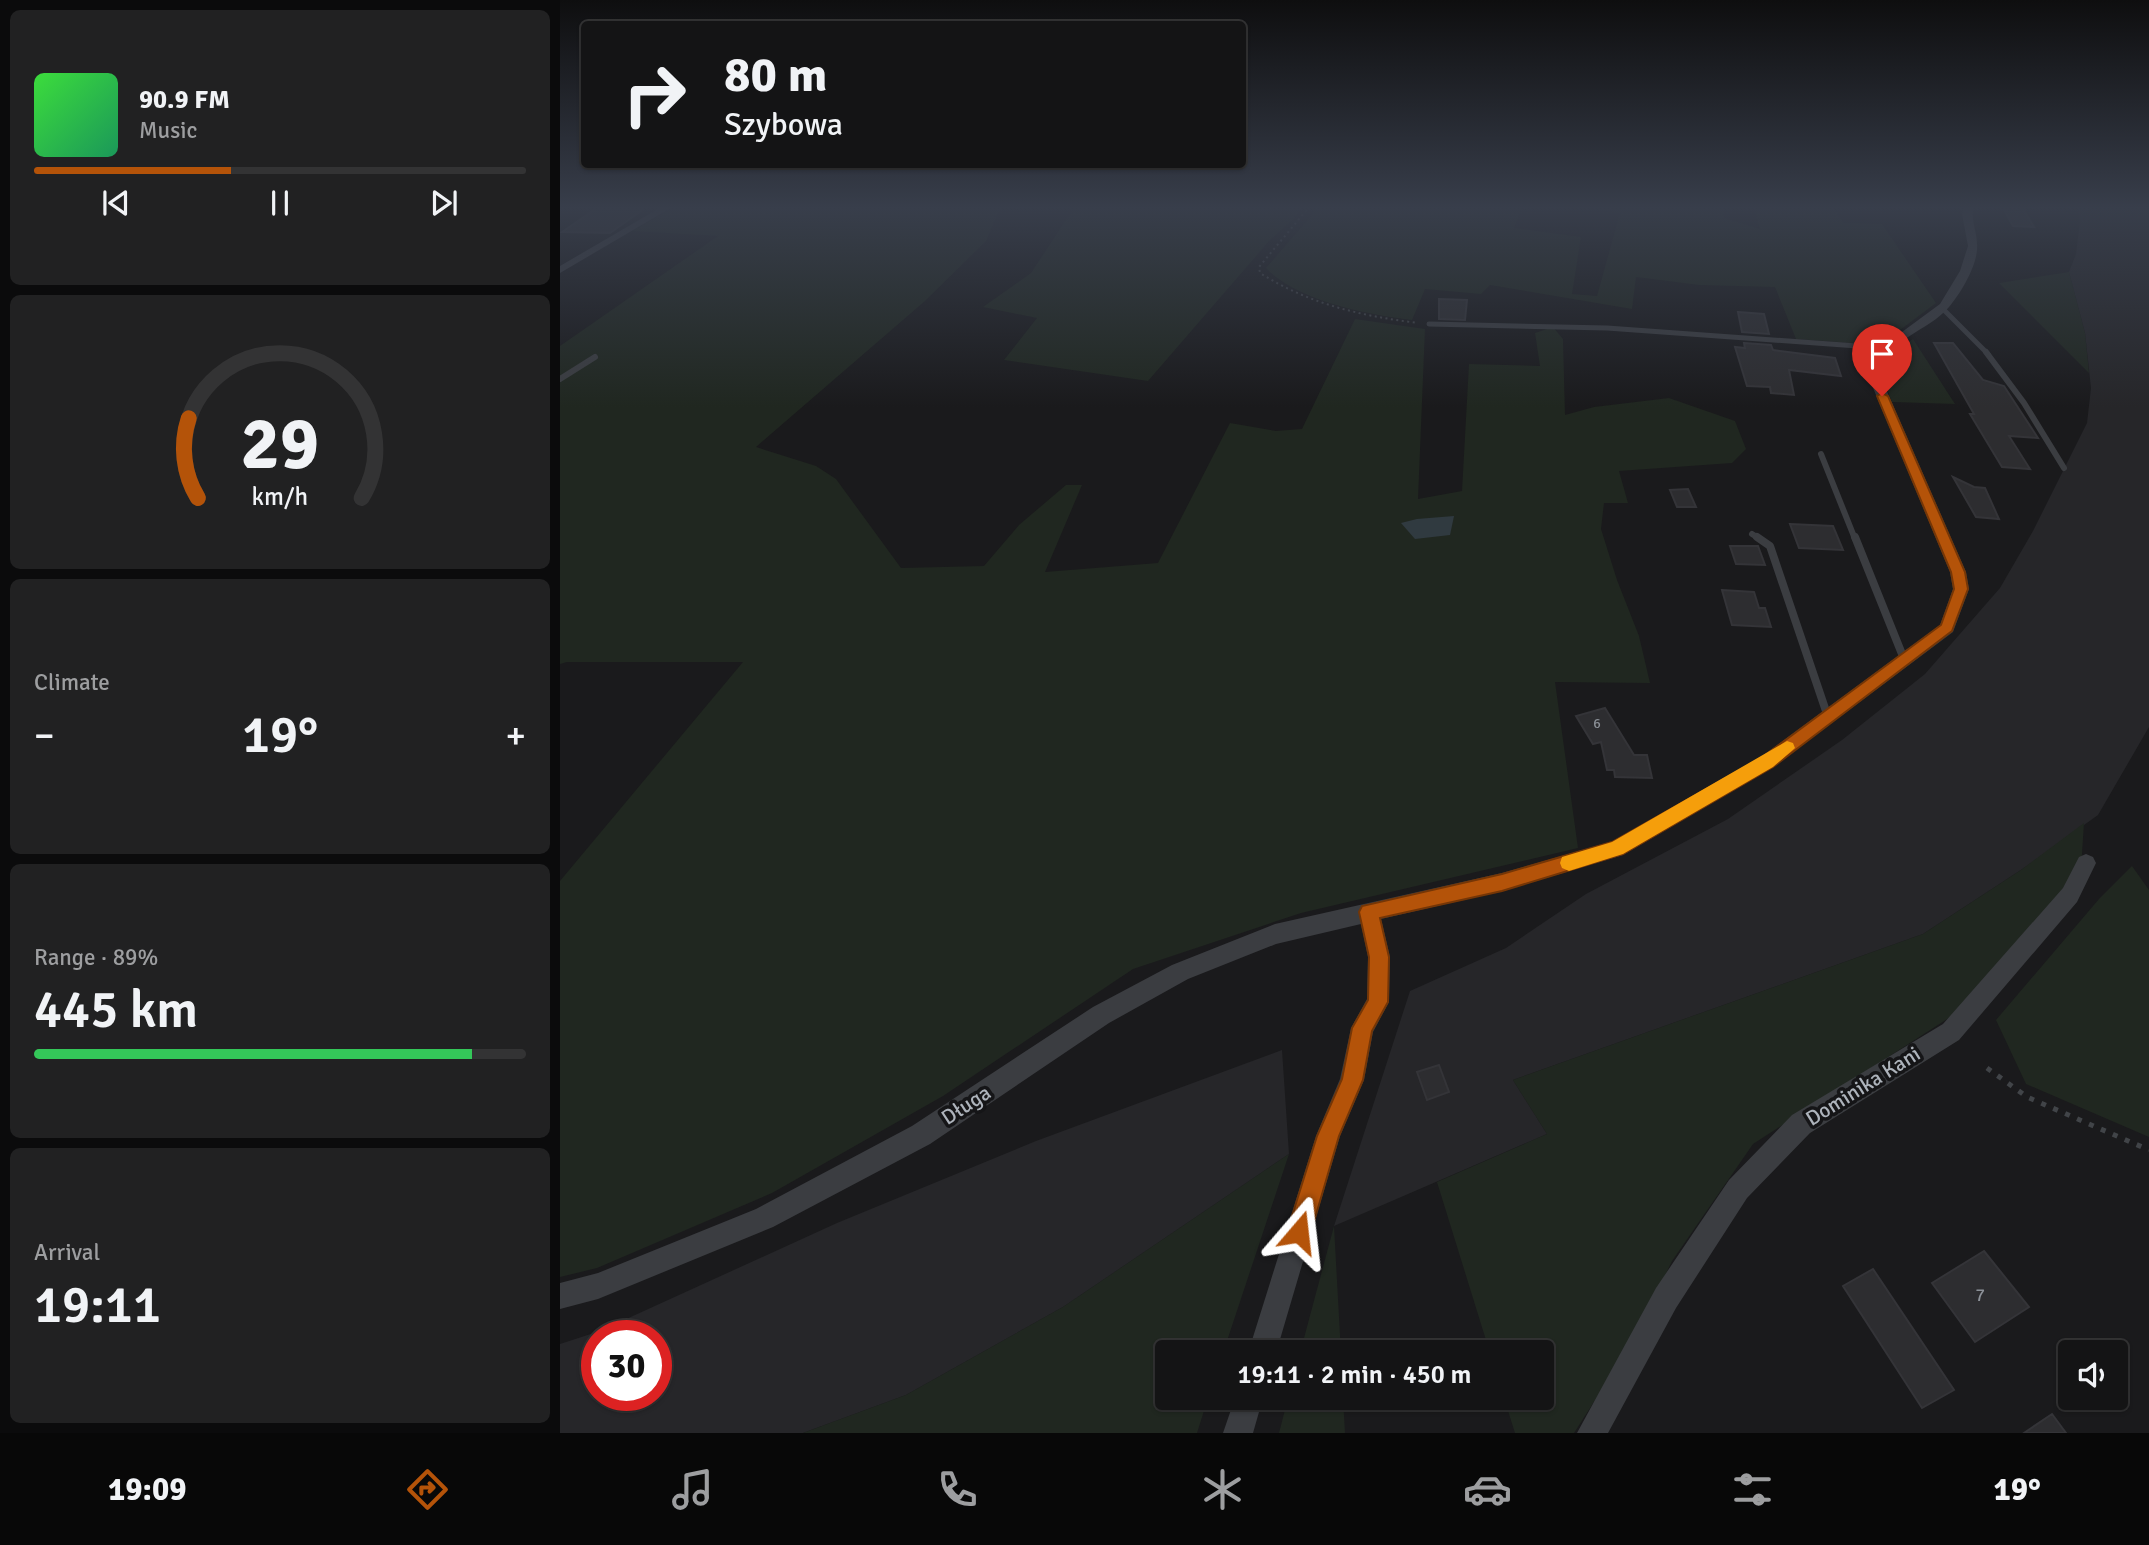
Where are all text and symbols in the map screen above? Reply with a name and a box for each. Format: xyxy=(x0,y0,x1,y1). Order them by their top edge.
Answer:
text: 80 m xyxy=(724,45,827,105)
icon: right xyxy=(609,49,700,140)
text: 90.9 FM xyxy=(139,84,230,116)
text: Szybowa xyxy=(724,105,843,144)
text: Music xyxy=(139,116,197,145)
icon: previous xyxy=(97,184,135,222)
icon: pause xyxy=(261,184,299,222)
icon: next xyxy=(425,184,463,222)
pin xyxy=(1852,324,1912,396)
icon: arrive xyxy=(1863,335,1901,373)
text: 29 xyxy=(241,400,319,489)
text: km/h xyxy=(252,481,308,512)
text: Climate xyxy=(34,668,110,697)
text: 19° xyxy=(242,703,318,767)
text: − xyxy=(34,712,55,759)
text: + xyxy=(505,712,526,759)
house number: 6 xyxy=(1593,715,1601,732)
text: Range · 89% xyxy=(34,943,158,972)
text: 445 km xyxy=(34,978,198,1042)
street label: Dominika Kani xyxy=(1801,1040,1925,1132)
street label: Długa xyxy=(936,1079,996,1131)
position arrow xyxy=(1262,1195,1336,1269)
text: Arrival xyxy=(34,1238,100,1267)
text: 19:11 xyxy=(34,1273,161,1337)
house number: 7 xyxy=(1975,1284,1985,1306)
speed limit sign: 30 xyxy=(581,1320,672,1411)
map controls xyxy=(2058,1340,2128,1410)
button: sound xyxy=(2058,1340,2128,1410)
text: 19:11 · 2 min · 450 m xyxy=(1238,1359,1471,1391)
icon: directions xyxy=(403,1465,452,1514)
icon: music xyxy=(668,1465,717,1514)
icon: phone xyxy=(933,1465,982,1514)
icon: climate xyxy=(1198,1465,1247,1514)
icon: car xyxy=(1463,1465,1512,1514)
icon: filters xyxy=(1728,1465,1777,1514)
text: 19:09 xyxy=(108,1470,187,1509)
text: 19° xyxy=(1993,1470,2041,1509)

